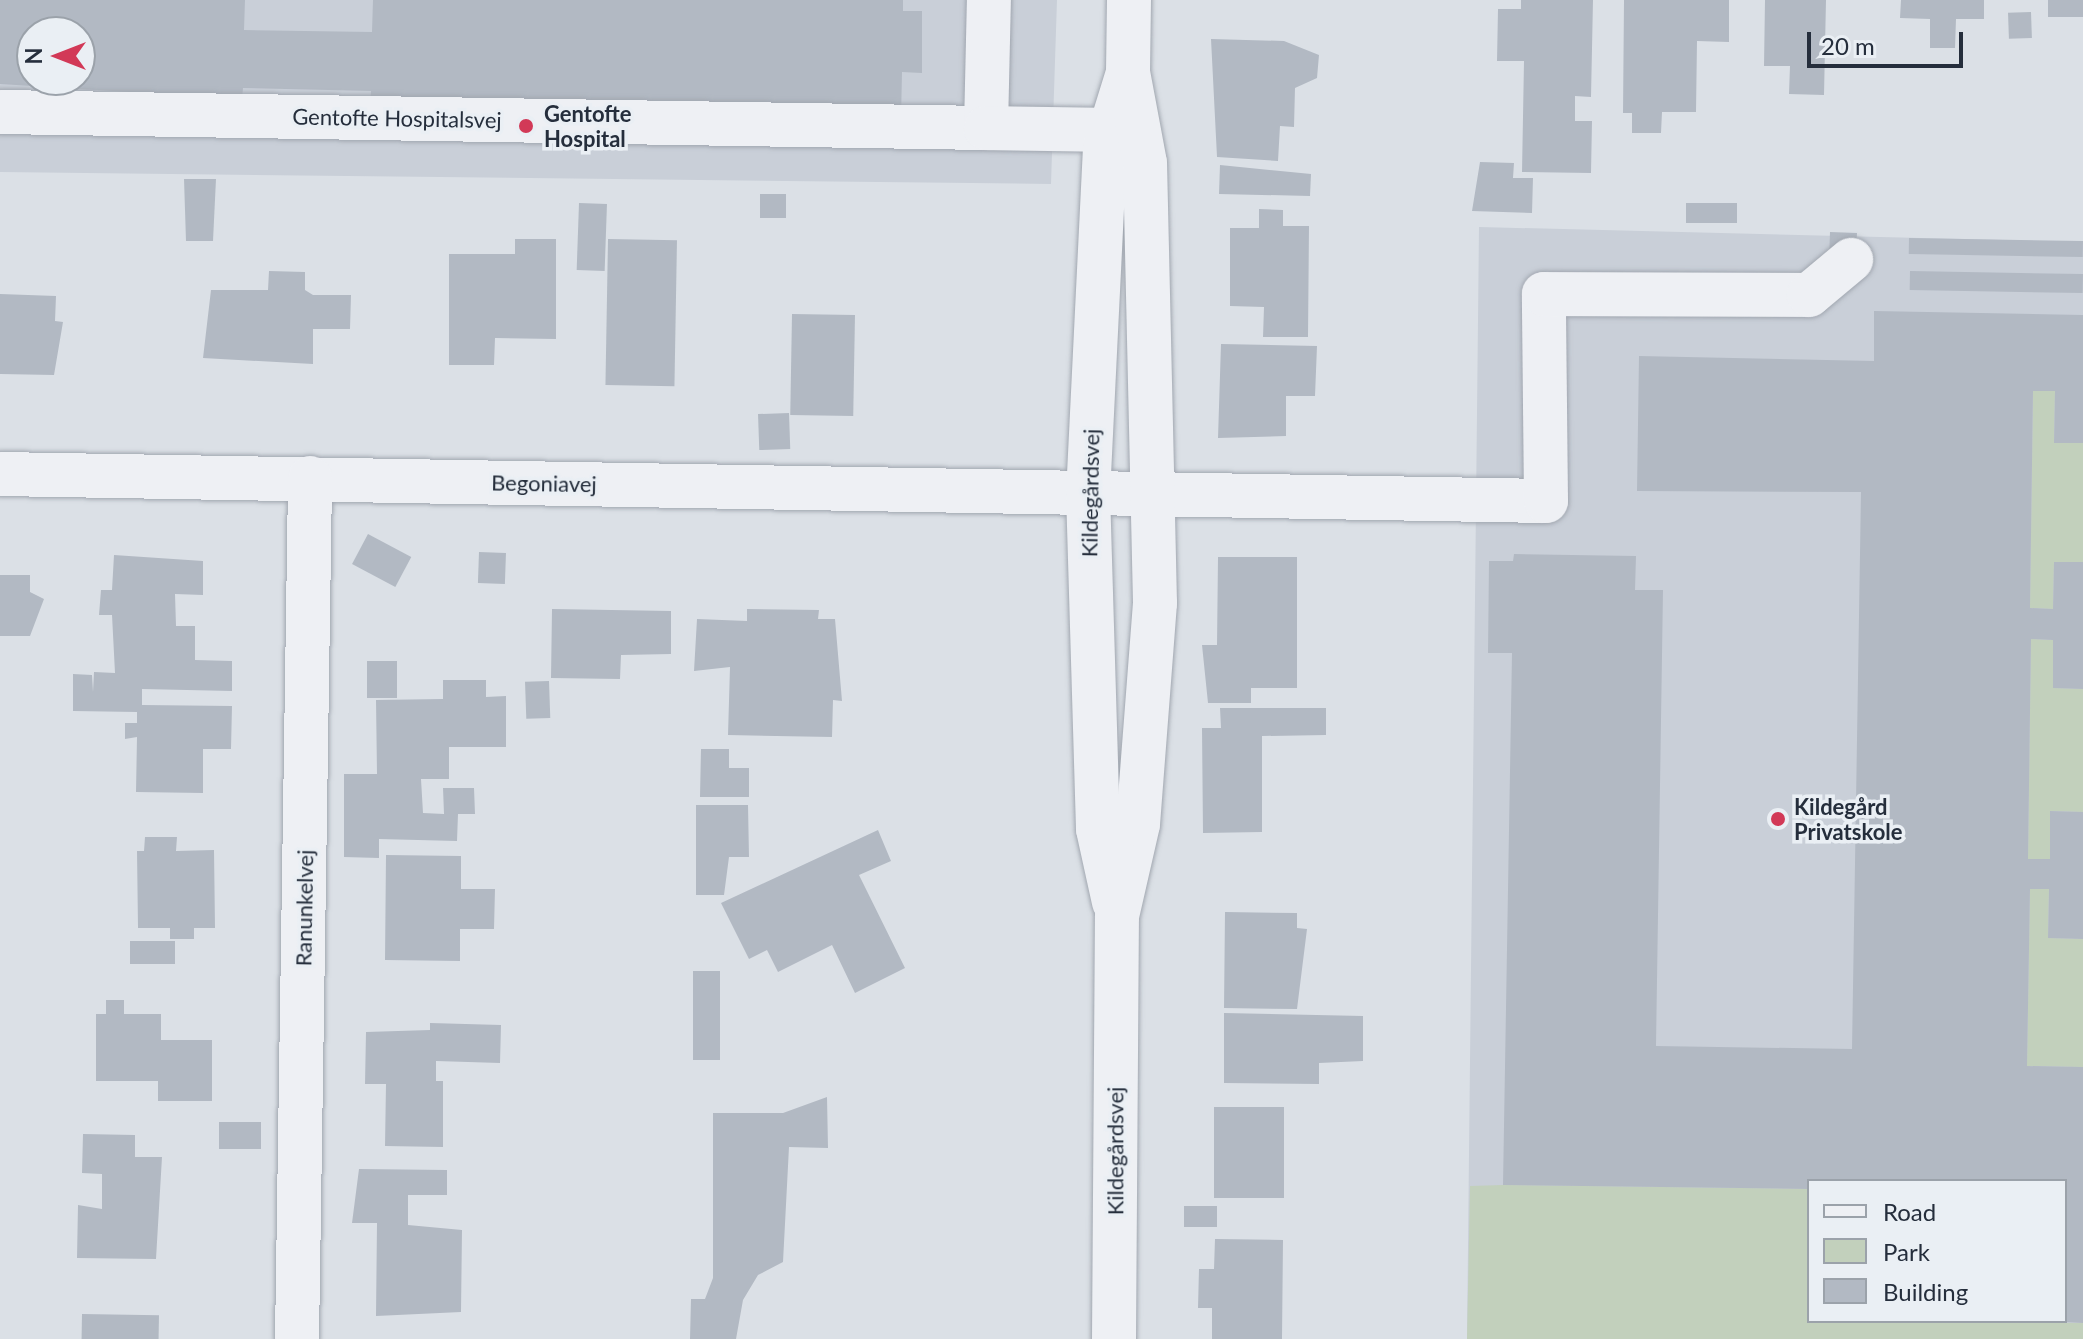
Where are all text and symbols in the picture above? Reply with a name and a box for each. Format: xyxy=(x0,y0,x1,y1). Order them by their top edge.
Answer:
north arrow xyxy=(16,16,96,96)
scale bar xyxy=(1811,16,1967,66)
text: 20 m xyxy=(1821,31,1875,60)
text: N xyxy=(20,48,47,64)
place label: Gentofte Hospital xyxy=(544,100,632,152)
street label: Gentofte Hospitalsvej xyxy=(292,103,502,133)
marker: Gentofte Hospital xyxy=(515,115,537,137)
street label: Kildegårdsvej xyxy=(1076,429,1104,557)
street label: Begoniavej xyxy=(491,469,597,497)
place label: Kildegård Privatskole xyxy=(1794,793,1902,844)
marker: Kildegård Privatskole xyxy=(1769,810,1787,828)
street label: Ranunkelvej xyxy=(290,849,318,967)
street label: Kildegårdsvej xyxy=(1102,1087,1128,1215)
legend xyxy=(1807,1179,2067,1323)
text: Road xyxy=(1883,1197,1936,1226)
text: Park xyxy=(1883,1237,1930,1266)
text: Building xyxy=(1883,1277,1968,1306)

